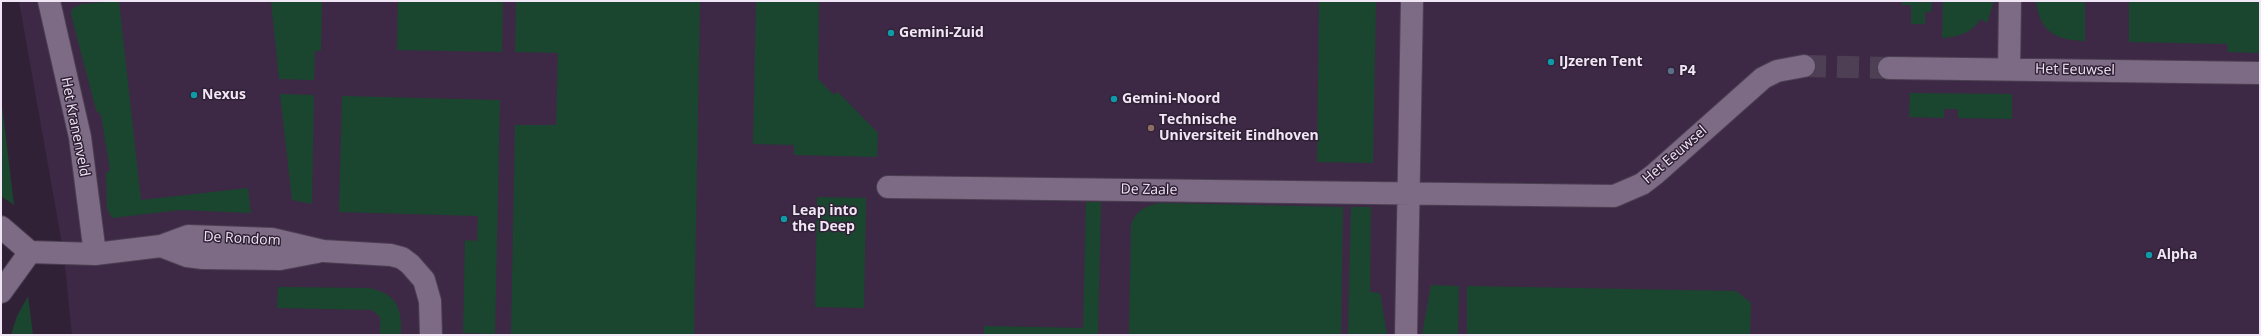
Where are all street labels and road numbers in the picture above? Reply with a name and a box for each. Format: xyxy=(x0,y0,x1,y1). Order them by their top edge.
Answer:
street label: Het Eeuwsel xyxy=(2035,61,2115,79)
street label: Het Kranenveld xyxy=(57,76,93,178)
street label: Het Eeuwsel xyxy=(1639,122,1711,188)
street label: De Zaale xyxy=(1121,181,1177,199)
street label: De Rondom xyxy=(203,229,281,249)

